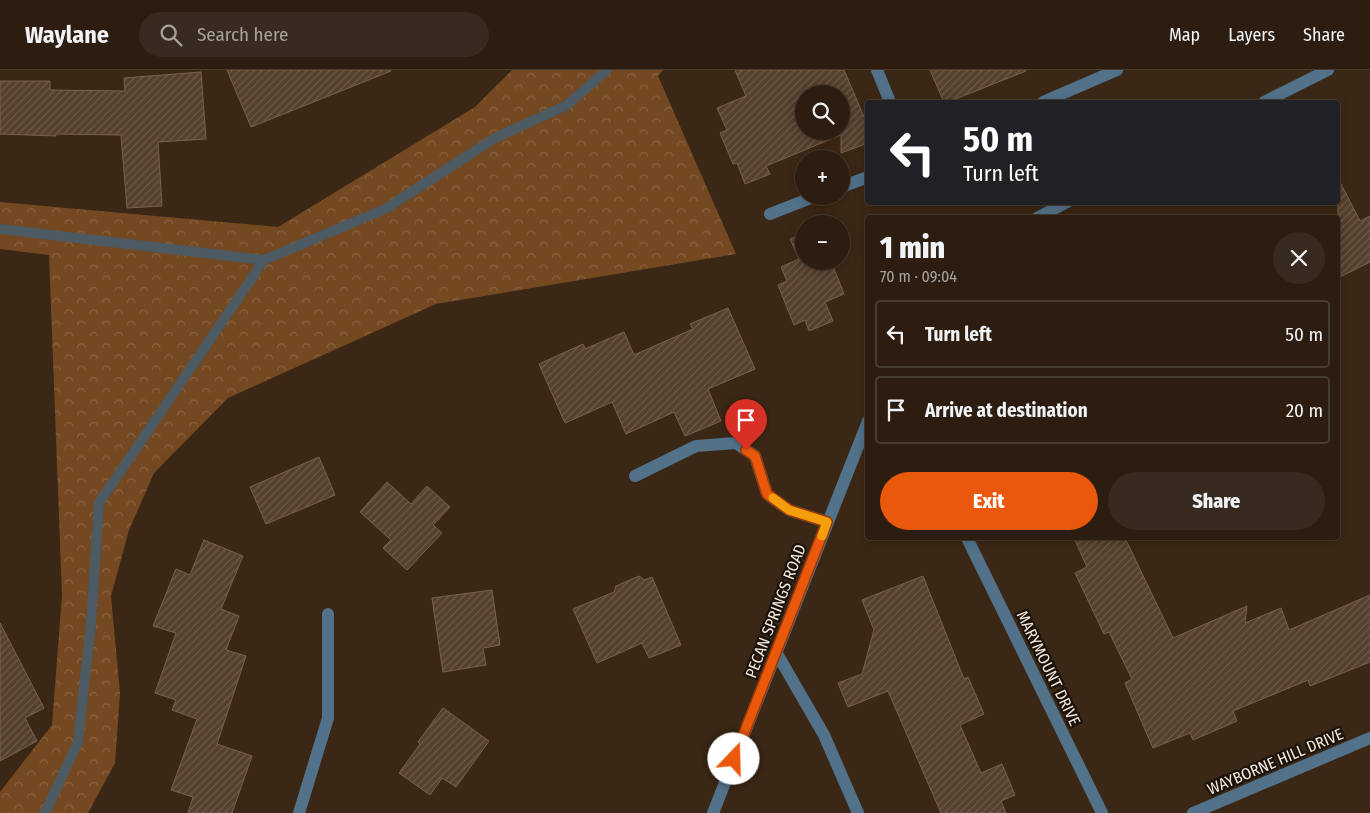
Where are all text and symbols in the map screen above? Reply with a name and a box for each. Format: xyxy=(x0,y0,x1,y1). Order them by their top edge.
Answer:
search box xyxy=(139,12,489,57)
text: Waylane xyxy=(25,21,109,49)
icon: search xyxy=(157,21,185,49)
text: Search here xyxy=(197,23,288,46)
text: Map xyxy=(1169,24,1200,46)
text: Layers xyxy=(1228,24,1275,46)
text: Share xyxy=(1303,24,1345,46)
map controls xyxy=(795,85,850,270)
button: search xyxy=(795,85,850,140)
text: 50 m xyxy=(963,118,1033,160)
icon: left xyxy=(880,120,945,185)
button: + xyxy=(795,150,850,205)
text: Turn left xyxy=(963,160,1039,187)
button: − xyxy=(795,215,850,270)
text: 1 min xyxy=(880,230,945,266)
button: close xyxy=(1273,232,1325,284)
text: 70 m · 09:04 xyxy=(880,267,957,286)
icon: left xyxy=(882,320,910,348)
text: Turn left xyxy=(925,323,992,346)
text: 50 m xyxy=(1285,323,1323,346)
icon: arrive xyxy=(882,396,910,424)
pin xyxy=(725,399,767,450)
text: Arrive at destination xyxy=(925,399,1088,422)
text: 20 m xyxy=(1286,399,1323,422)
icon: arrive xyxy=(732,406,760,434)
button: Exit xyxy=(880,472,1098,530)
button: Share xyxy=(1108,472,1325,530)
street label: PECAN SPRINGS ROAD xyxy=(741,542,810,681)
street label: MARYMOUNT DRIVE xyxy=(1013,608,1085,729)
street label: WAYBORNE HILL DRIVE xyxy=(1204,724,1346,799)
position arrow xyxy=(707,732,759,784)

